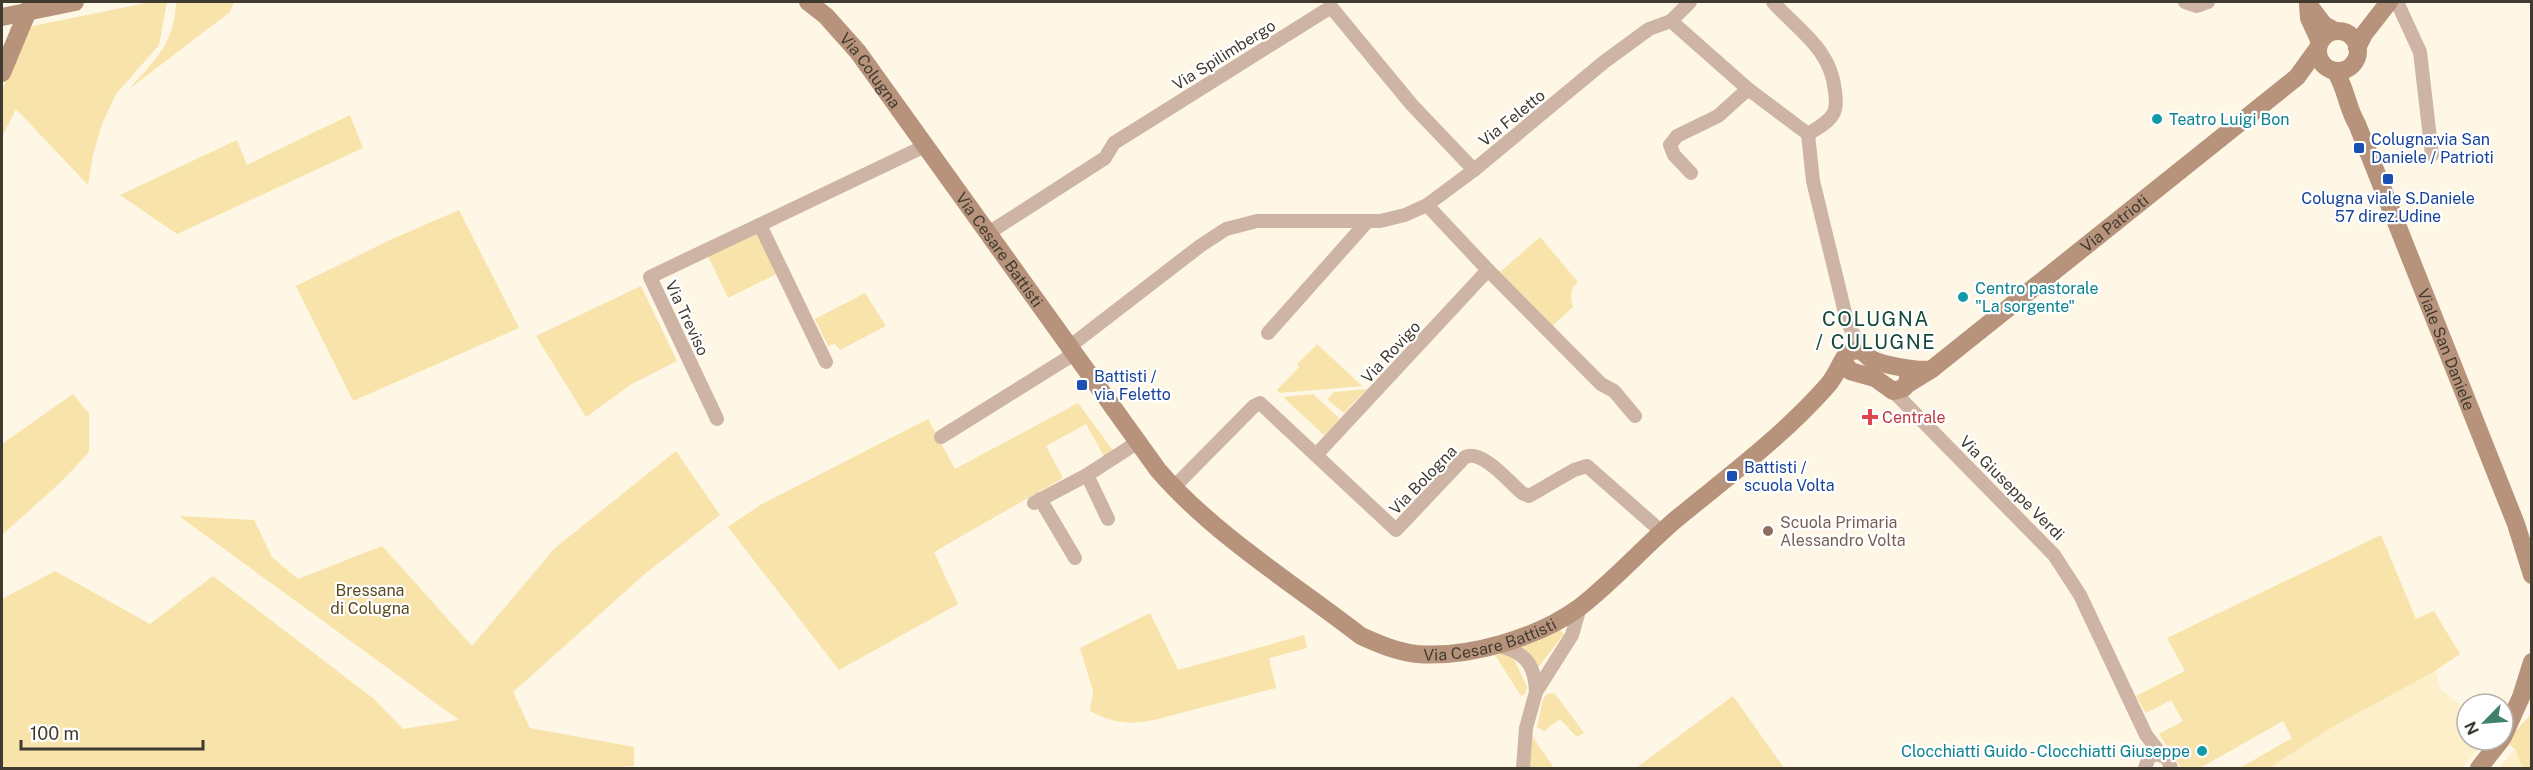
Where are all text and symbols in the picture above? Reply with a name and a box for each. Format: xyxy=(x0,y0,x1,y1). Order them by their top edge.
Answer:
street label: Via Spilimbergo xyxy=(1169,16,1279,94)
street label: Via Colugna xyxy=(836,29,905,112)
street label: Via Feletto xyxy=(1475,86,1549,150)
place label: Teatro Luigi Bon xyxy=(2169,110,2290,129)
marker: Teatro Luigi Bon xyxy=(2150,112,2164,126)
place label: Colugna:via San Daniele / Patrioti xyxy=(2371,130,2494,167)
marker: Colugna:via San Daniele / Patrioti xyxy=(2352,141,2366,155)
marker: Colugna viale S.Daniele 57 direz.Udine xyxy=(2381,172,2395,186)
street label: Via Cesare Battisti xyxy=(952,188,1047,310)
place label: Colugna viale S.Daniele 57 direz.Udine xyxy=(2301,189,2475,226)
street label: Via Patrioti xyxy=(2077,190,2152,256)
street label: Via Treviso xyxy=(661,277,713,359)
place label: Centro pastorale "La sorgente" xyxy=(1975,279,2099,316)
street label: Viale San Daniele xyxy=(2414,286,2479,413)
marker: Centro pastorale "La sorgente" xyxy=(1956,290,1970,304)
district label: COLUGNA / CULUGNE xyxy=(1816,307,1936,354)
street label: Via Rovigo xyxy=(1358,317,1424,387)
place label: Battisti / via Feletto xyxy=(1094,367,1171,404)
marker: Battisti / via Feletto xyxy=(1075,378,1089,392)
place label: Centrale xyxy=(1882,408,1946,427)
marker: Centrale xyxy=(1863,410,1877,424)
street label: Via Giuseppe Verdi xyxy=(1956,432,2068,544)
street label: Via Bologna xyxy=(1385,441,1461,519)
place label: Battisti / scuola Volta xyxy=(1744,458,1835,495)
marker: Battisti / scuola Volta xyxy=(1725,469,1739,483)
place label: Scuola Primaria Alessandro Volta xyxy=(1780,513,1906,550)
marker: Scuola Primaria Alessandro Volta xyxy=(1761,524,1775,538)
park label: Bressana di Colugna xyxy=(330,581,410,618)
street label: Via Cesare Battisti xyxy=(1423,614,1559,664)
north arrow xyxy=(2455,692,2515,752)
scale bar xyxy=(21,713,202,751)
text: N xyxy=(2461,718,2483,738)
text: 100 m xyxy=(30,723,79,744)
place label: Clocchiatti Guido - Clocchiatti Giuseppe xyxy=(1901,742,2190,761)
marker: Clocchiatti Guido - Clocchiatti Giuseppe xyxy=(2195,744,2209,758)

